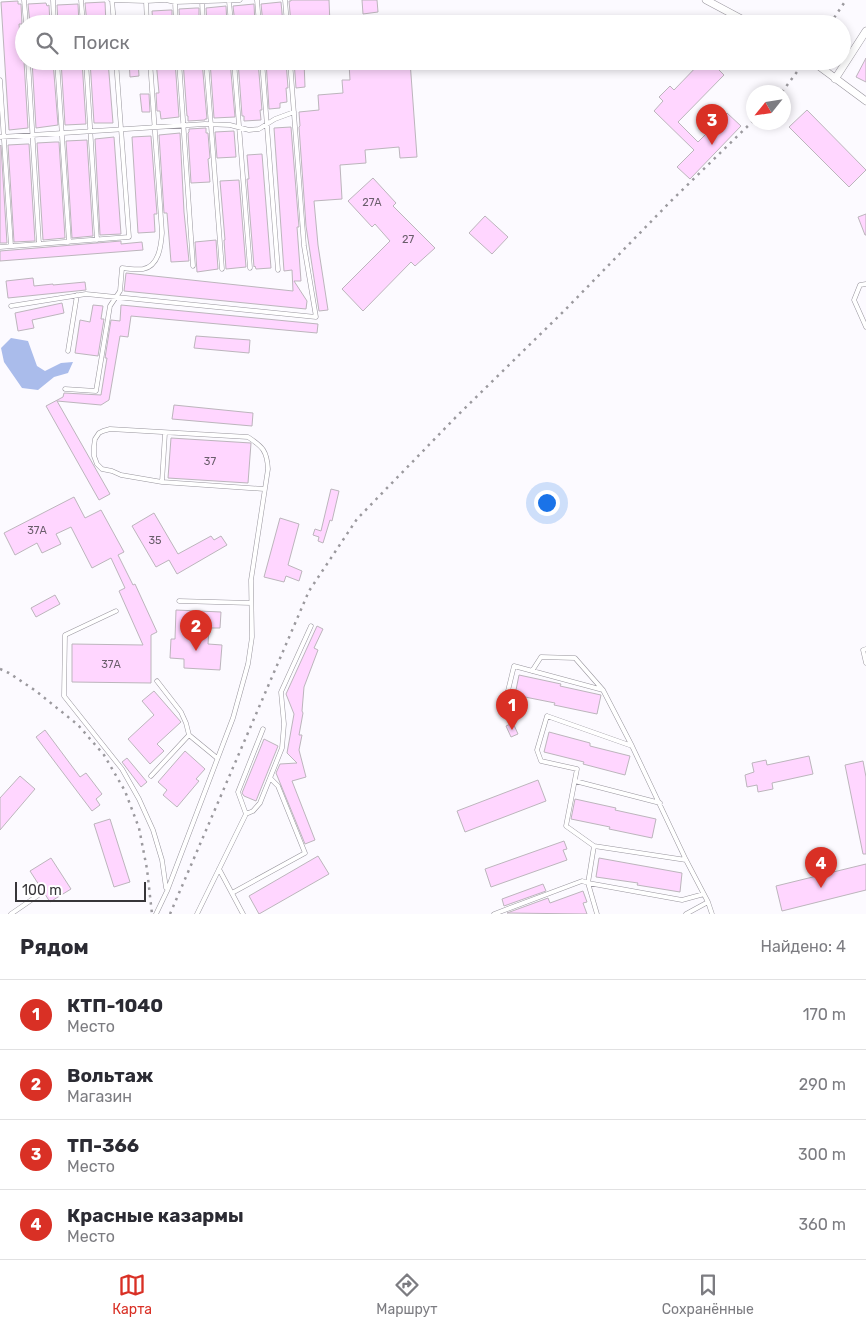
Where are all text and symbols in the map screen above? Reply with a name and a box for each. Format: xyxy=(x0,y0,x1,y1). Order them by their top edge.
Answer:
search box xyxy=(15,15,851,70)
icon: search xyxy=(33,29,61,57)
text: Поиск xyxy=(73,31,130,54)
north arrow xyxy=(746,85,791,130)
pin: 3 xyxy=(696,104,728,145)
house number: 27А xyxy=(362,196,382,209)
house number: 27 xyxy=(402,233,414,246)
house number: 37 xyxy=(204,455,216,468)
your location xyxy=(534,490,560,516)
house number: 37А xyxy=(27,524,47,537)
house number: 35 xyxy=(148,534,162,547)
pin: 2 xyxy=(180,610,212,651)
house number: 37А xyxy=(101,658,121,671)
pin: 1 xyxy=(496,689,528,730)
pin: 4 xyxy=(805,847,837,888)
scale bar xyxy=(15,879,146,902)
text: 100 m xyxy=(22,882,62,899)
text: Рядом xyxy=(20,934,89,959)
text: Найдено: 4 xyxy=(761,937,846,956)
text: КТП-1040 xyxy=(67,994,163,1017)
text: 1 xyxy=(32,1005,40,1024)
text: 170 m xyxy=(803,1005,846,1024)
text: Место xyxy=(67,1017,115,1036)
text: Вольтаж xyxy=(67,1064,153,1087)
text: 2 xyxy=(31,1075,41,1094)
text: 290 m xyxy=(799,1075,846,1094)
text: Магазин xyxy=(67,1087,132,1106)
text: ТП-366 xyxy=(67,1134,139,1157)
text: 3 xyxy=(31,1145,41,1164)
text: 300 m xyxy=(798,1145,846,1164)
text: Место xyxy=(67,1157,115,1176)
text: Красные казармы xyxy=(67,1204,244,1227)
text: 4 xyxy=(31,1215,41,1234)
text: 360 m xyxy=(798,1215,846,1234)
text: Место xyxy=(67,1227,115,1246)
tab: Карта xyxy=(112,1271,152,1318)
tab: Маршрут xyxy=(376,1271,437,1318)
tab: Сохранённые xyxy=(662,1271,754,1318)

